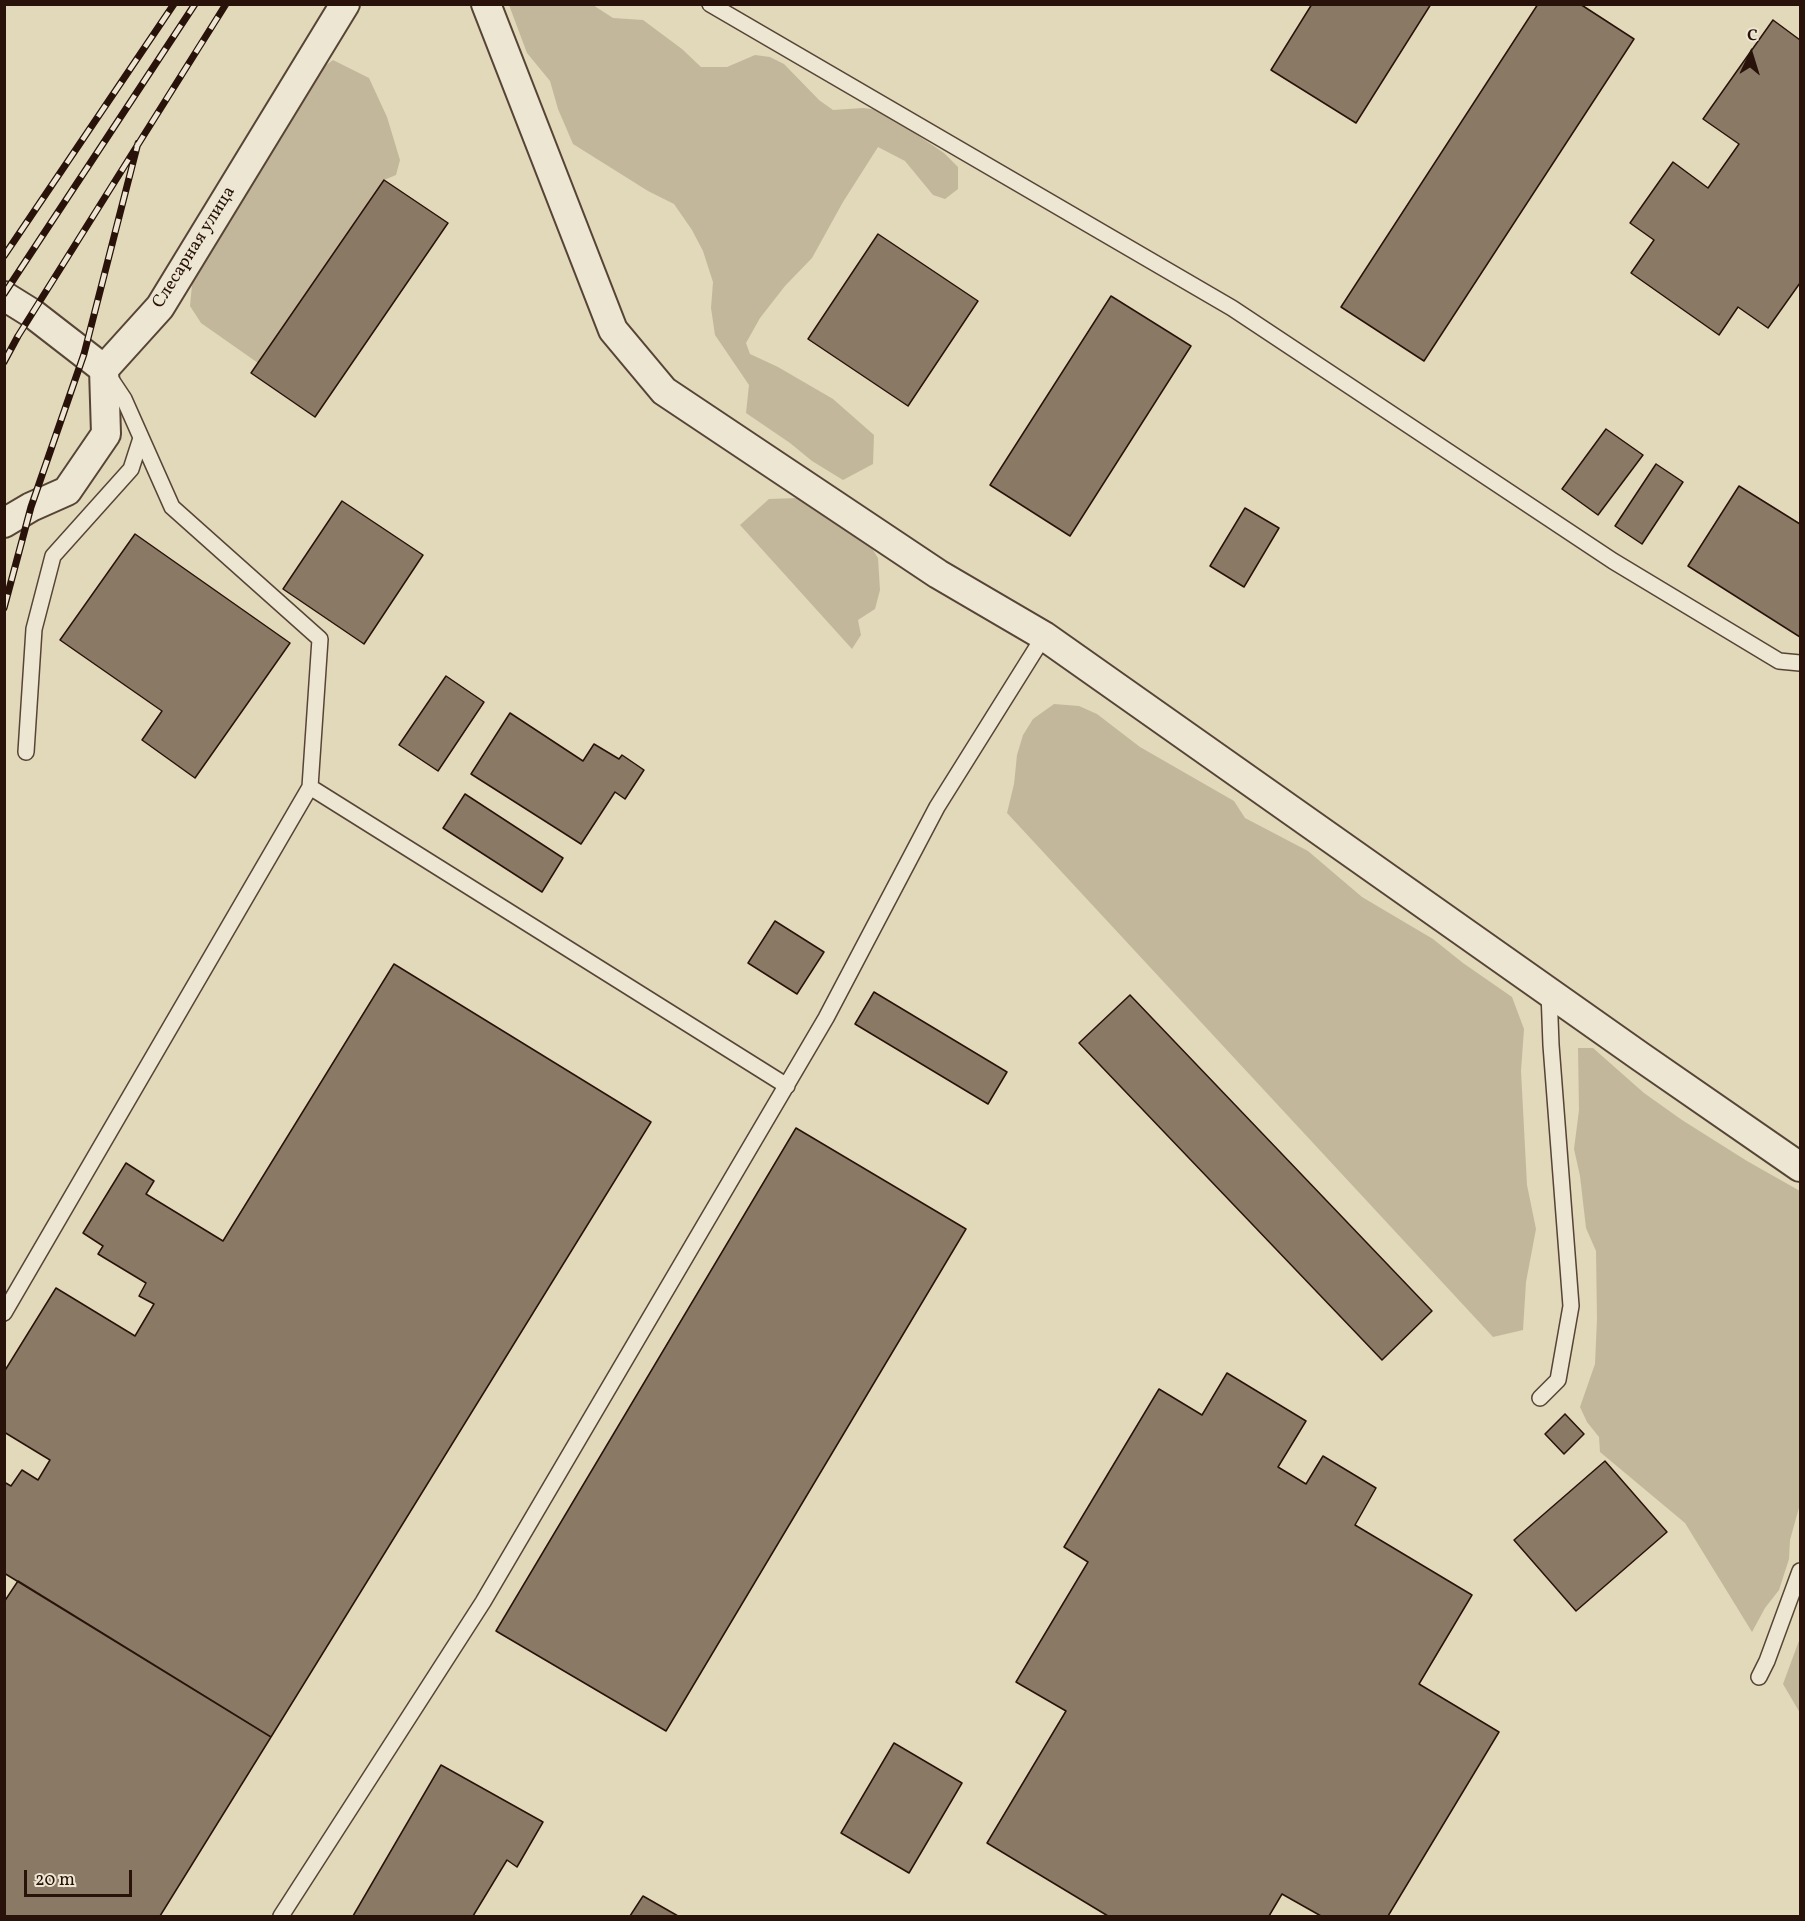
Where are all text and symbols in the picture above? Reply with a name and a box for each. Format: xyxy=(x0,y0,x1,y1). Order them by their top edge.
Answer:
north arrow xyxy=(1721,24,1781,84)
text: С xyxy=(1746,25,1758,47)
street label: Слесарная улица xyxy=(149,183,241,313)
scale bar xyxy=(27,1858,135,1896)
text: 20 m xyxy=(35,1868,75,1893)

